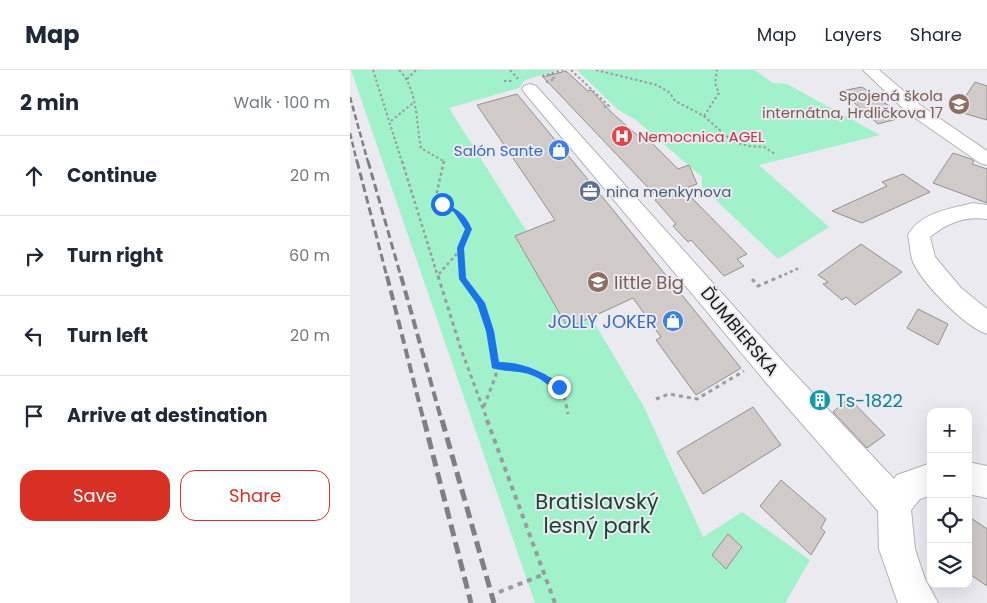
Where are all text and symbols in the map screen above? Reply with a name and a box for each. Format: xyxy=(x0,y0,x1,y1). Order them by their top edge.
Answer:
text: Map xyxy=(25,18,80,51)
text: Map xyxy=(757,22,797,47)
text: Layers xyxy=(825,22,882,47)
text: Share xyxy=(910,22,962,47)
place label: Spojená škola internátna, Hrdličkova 17 xyxy=(762,85,943,123)
text: 2 min xyxy=(20,88,79,117)
text: Walk · 100 m xyxy=(233,91,330,114)
school or university icon: Spojená škola internátna, Hrdličkova 17 xyxy=(947,92,971,116)
hospital icon: Nemocnica AGEL xyxy=(610,124,634,148)
place label: Nemocnica AGEL xyxy=(638,126,765,147)
shop icon: Salón Sante xyxy=(547,138,571,162)
place label: Salón Sante xyxy=(454,140,543,161)
icon: ahead xyxy=(20,162,48,190)
text: Continue xyxy=(67,162,157,189)
text: 20 m xyxy=(290,164,330,187)
office icon: nina menkynova xyxy=(578,179,602,203)
place label: nina menkynova xyxy=(606,181,731,202)
route start xyxy=(431,193,454,216)
icon: right xyxy=(20,242,48,270)
text: Turn right xyxy=(67,242,163,269)
text: 60 m xyxy=(289,244,330,267)
school or university icon: little Big xyxy=(586,270,610,294)
place label: little Big xyxy=(614,270,684,295)
street label: ĎUMBIERSKA xyxy=(695,281,785,381)
place label: JOLLY JOKER xyxy=(548,309,657,334)
shop icon: JOLLY JOKER xyxy=(661,309,685,333)
icon: left xyxy=(20,322,48,350)
text: Turn left xyxy=(67,322,148,349)
text: 20 m xyxy=(290,324,330,347)
route end xyxy=(548,376,571,399)
building icon: Ts-1822 xyxy=(808,388,832,412)
place label: Ts-1822 xyxy=(836,388,903,413)
icon: arrive xyxy=(20,402,48,430)
text: Arrive at destination xyxy=(67,402,268,429)
map controls xyxy=(927,408,972,588)
button: + xyxy=(927,408,972,453)
button: − xyxy=(927,453,972,498)
button: Save xyxy=(20,470,170,521)
button: Share xyxy=(180,470,330,521)
park label: Bratislavský lesný park xyxy=(535,487,659,540)
button: locate xyxy=(927,498,972,543)
button: layers xyxy=(927,543,972,588)

